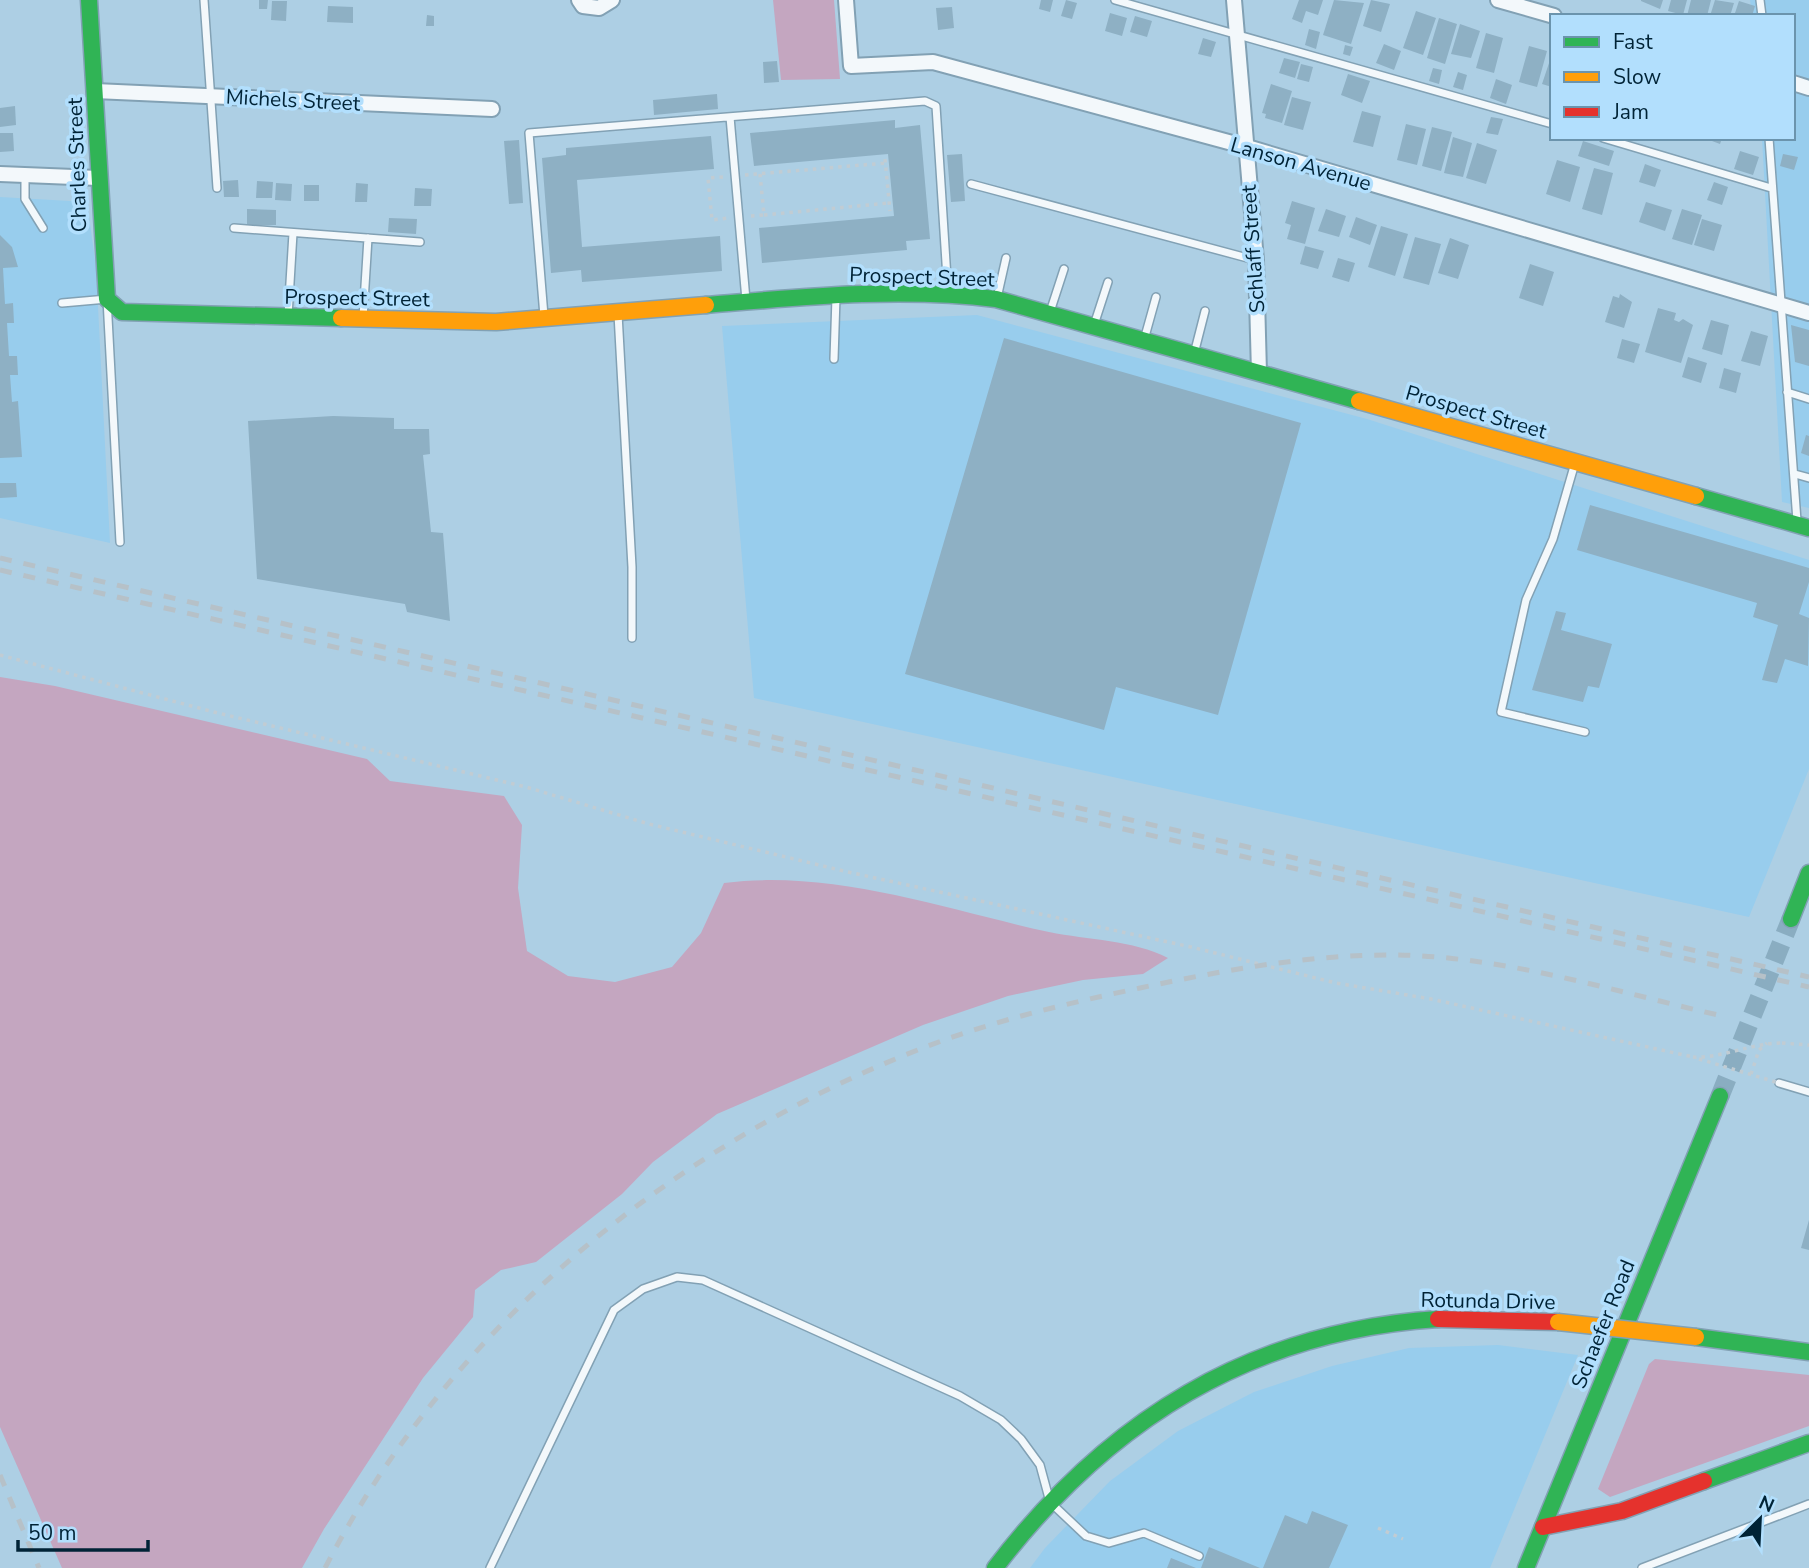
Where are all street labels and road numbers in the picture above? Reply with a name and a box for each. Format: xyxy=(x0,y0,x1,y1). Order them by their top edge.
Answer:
street label: Michels Street xyxy=(225,82,362,118)
street label: Charles Street xyxy=(61,97,93,233)
street label: Lanson Avenue xyxy=(1227,131,1375,197)
street label: Schlaff Street xyxy=(1235,183,1271,314)
street label: Prospect Street xyxy=(849,260,996,294)
street label: Prospect Street xyxy=(284,283,431,313)
street label: Prospect Street xyxy=(1402,378,1550,446)
street label: Schaefer Road xyxy=(1564,1255,1642,1393)
street label: Rotunda Drive xyxy=(1420,1286,1556,1316)

